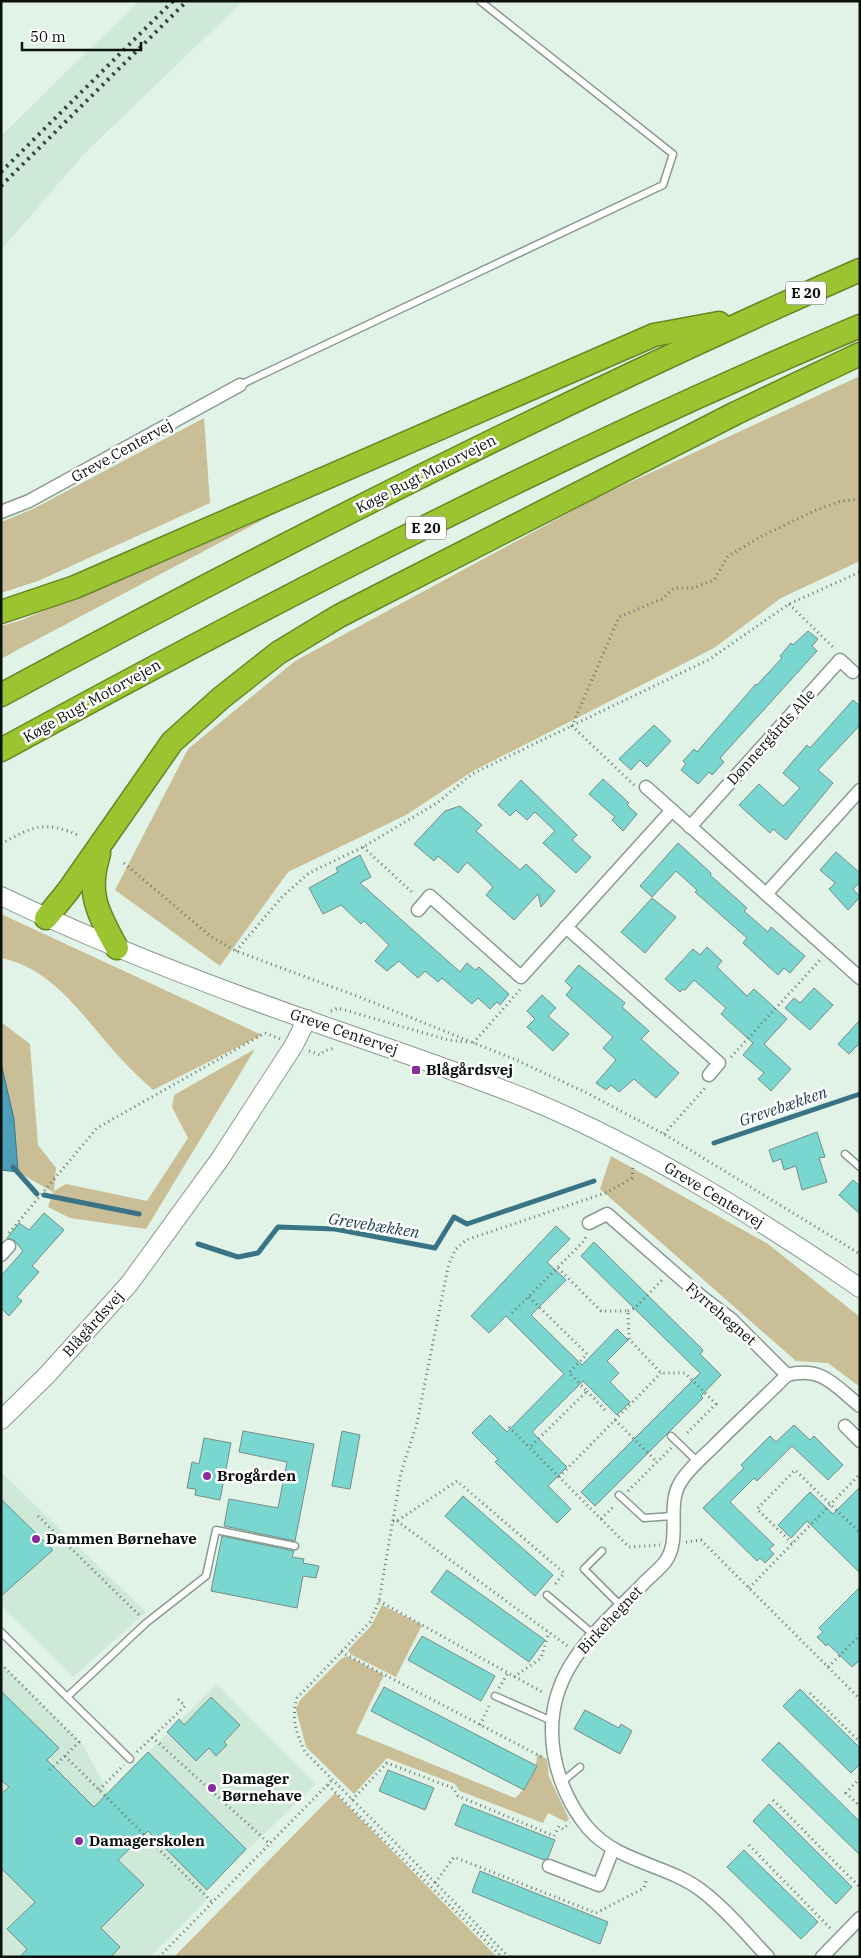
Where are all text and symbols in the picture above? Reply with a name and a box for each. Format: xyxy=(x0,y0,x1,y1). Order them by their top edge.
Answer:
scale bar xyxy=(22,20,141,52)
text: 50 m xyxy=(30,27,66,46)
road number: E 20 xyxy=(786,282,826,304)
street label: Greve Centervej xyxy=(68,415,176,486)
street label: Køge Bugt Motorvejen xyxy=(352,430,499,517)
road number: E 20 xyxy=(406,516,446,540)
street label: Køge Bugt Motorvejen xyxy=(19,655,164,746)
street label: Dønnergårds Alle xyxy=(722,685,819,789)
street label: Greve Centervej xyxy=(288,1004,401,1059)
place label: Blågårdsvej xyxy=(426,1060,513,1079)
marker: Blågårdsvej xyxy=(410,1064,422,1076)
water label: Grevebækken xyxy=(736,1082,830,1130)
street label: Greve Centervej xyxy=(661,1157,768,1232)
water label: Grevebækken xyxy=(327,1208,421,1242)
street label: Fyrrehegnet xyxy=(682,1278,760,1349)
street label: Blågårdsvej xyxy=(58,1287,127,1361)
place label: Brogården xyxy=(217,1466,296,1485)
marker: Brogården xyxy=(201,1470,213,1482)
place label: Dammen Børnehave xyxy=(46,1529,197,1548)
marker: Dammen Børnehave xyxy=(30,1533,42,1545)
street label: Birkehegnet xyxy=(573,1582,646,1658)
place label: Damager Børnehave xyxy=(222,1769,302,1805)
marker: Damager Børnehave xyxy=(206,1782,218,1794)
place label: Damagerskolen xyxy=(89,1831,205,1850)
marker: Damagerskolen xyxy=(73,1835,85,1847)

